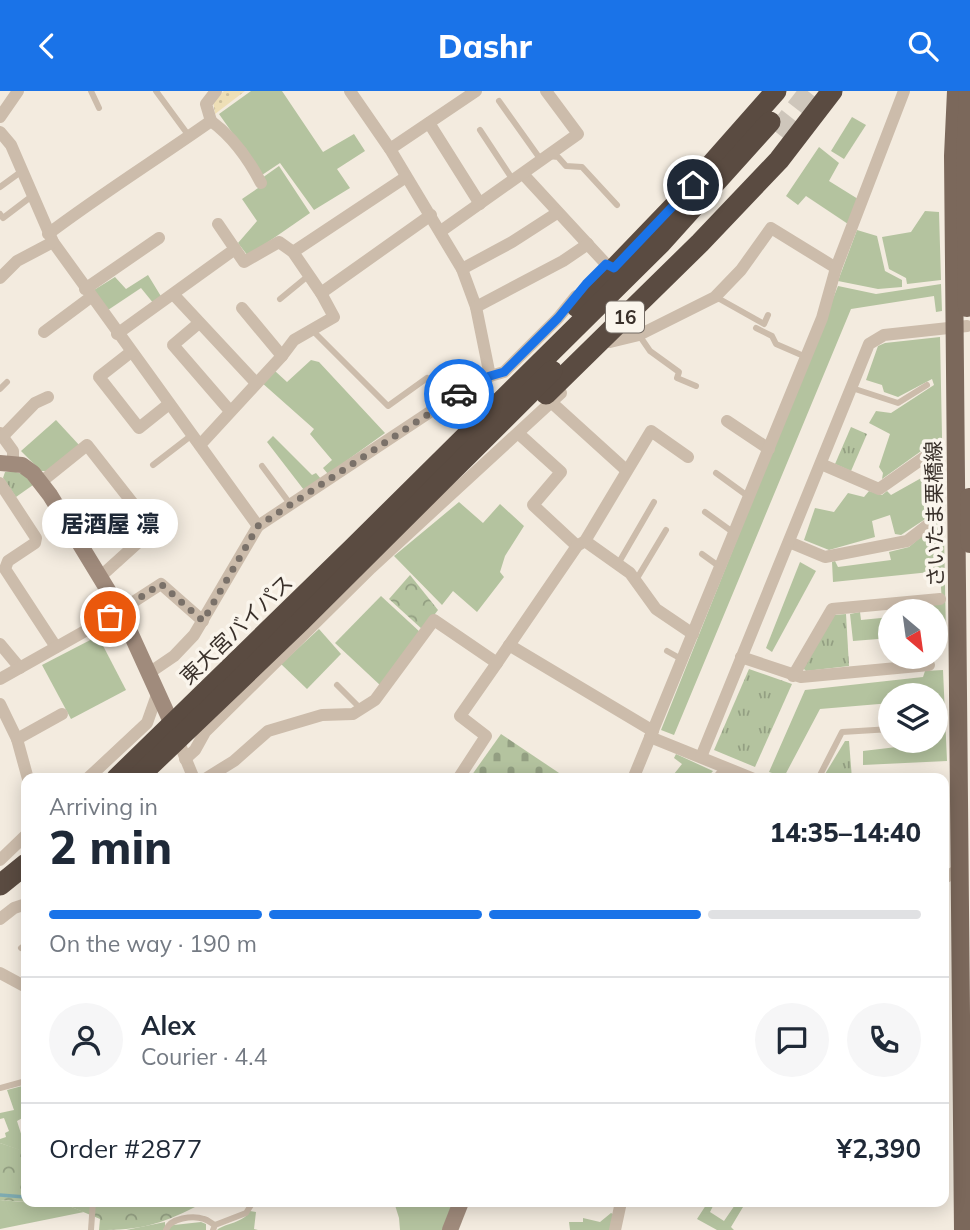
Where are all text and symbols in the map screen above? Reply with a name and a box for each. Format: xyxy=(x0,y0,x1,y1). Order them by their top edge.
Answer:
text: Dashr xyxy=(438,26,532,66)
icon: back xyxy=(28,27,66,65)
icon: search xyxy=(904,27,942,65)
pin xyxy=(663,155,723,215)
icon: home xyxy=(674,166,712,204)
road number: 16 xyxy=(606,301,644,333)
courier xyxy=(424,359,494,429)
icon: car xyxy=(440,375,478,413)
street label: さいたま栗橋線 xyxy=(920,441,948,587)
callout: 居酒屋 凛 xyxy=(42,498,178,547)
text: 居酒屋 凛 xyxy=(61,509,159,538)
street label: 東大宮バイパス xyxy=(174,569,298,689)
pin xyxy=(80,587,140,647)
icon: bag xyxy=(91,598,129,636)
north arrow xyxy=(878,599,948,669)
map controls xyxy=(878,599,948,753)
button: layers xyxy=(878,683,948,753)
text: Arriving in xyxy=(49,792,158,821)
text: 14:35–14:40 xyxy=(770,816,921,849)
text: 2 min xyxy=(49,818,172,876)
text: On the way · 190 m xyxy=(49,929,257,958)
button: person xyxy=(49,1003,123,1077)
button: chat xyxy=(755,1003,829,1077)
button: phone xyxy=(847,1003,921,1077)
text: Alex xyxy=(141,1009,196,1042)
text: Courier · 4.4 xyxy=(141,1042,267,1071)
text: Order #2877 xyxy=(49,1132,202,1165)
text: ¥2,390 xyxy=(837,1132,921,1165)

